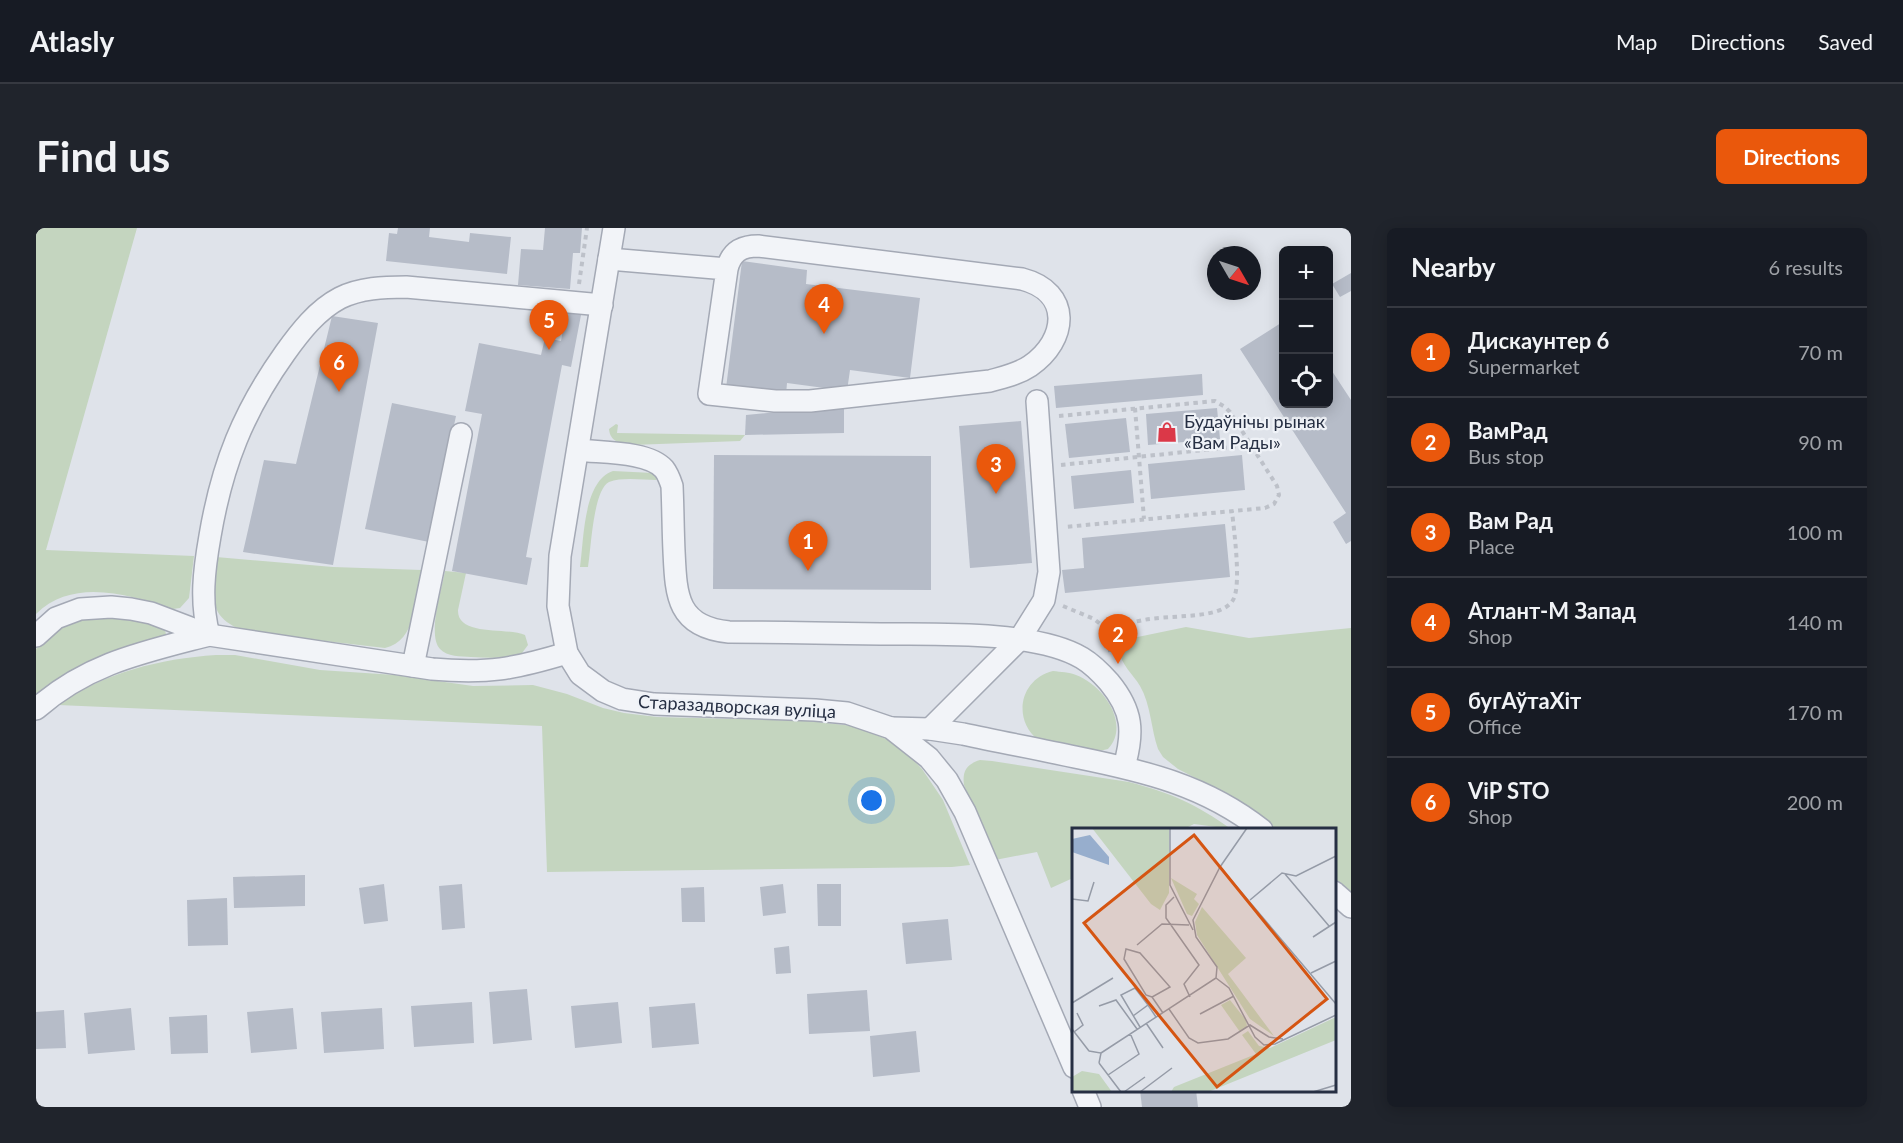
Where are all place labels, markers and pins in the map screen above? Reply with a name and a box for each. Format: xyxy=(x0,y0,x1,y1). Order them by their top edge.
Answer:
pin: 4 xyxy=(804,285,844,334)
pin: 5 xyxy=(530,300,568,350)
pin: 6 xyxy=(320,342,358,392)
place label: Будаўнічы рынак «Вам Рады» xyxy=(1184,410,1326,453)
shop icon: Будаўнічы рынак «Вам Рады» xyxy=(1155,420,1179,444)
pin: 3 xyxy=(976,444,1016,494)
pin: 1 xyxy=(788,522,828,571)
pin: 2 xyxy=(1098,614,1138,664)

